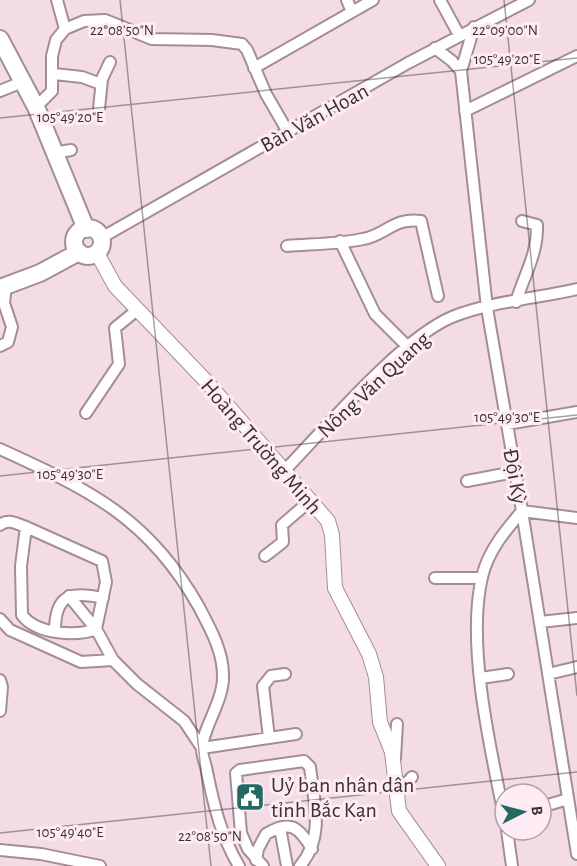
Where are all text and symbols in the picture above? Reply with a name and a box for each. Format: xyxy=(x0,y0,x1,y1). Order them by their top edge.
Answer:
text: 22°08'50"N xyxy=(90,23,154,38)
text: 22°09'00"N xyxy=(472,23,538,38)
text: 105°49'20"E xyxy=(474,52,540,67)
street label: Bàn Văn Hoan xyxy=(257,79,372,156)
text: 105°49'20"E xyxy=(37,110,103,125)
street label: Nông Văn Quang xyxy=(313,327,434,442)
street label: Hoàng Trường Minh xyxy=(197,375,326,519)
text: 105°49'30"E xyxy=(474,410,540,425)
street label: Đội Kỳ xyxy=(499,447,531,506)
text: 105°49'30"E xyxy=(37,467,103,482)
place label: Uỷ ban nhân dân tỉnh Bắc Kạn xyxy=(271,774,414,821)
public building icon: Uỷ ban nhân dân tỉnh Bắc Kạn xyxy=(234,781,266,813)
north arrow xyxy=(493,782,553,842)
text: B xyxy=(528,805,545,816)
text: 105°49'40"E xyxy=(36,825,104,840)
text: 22°08'50"N xyxy=(178,829,242,844)

